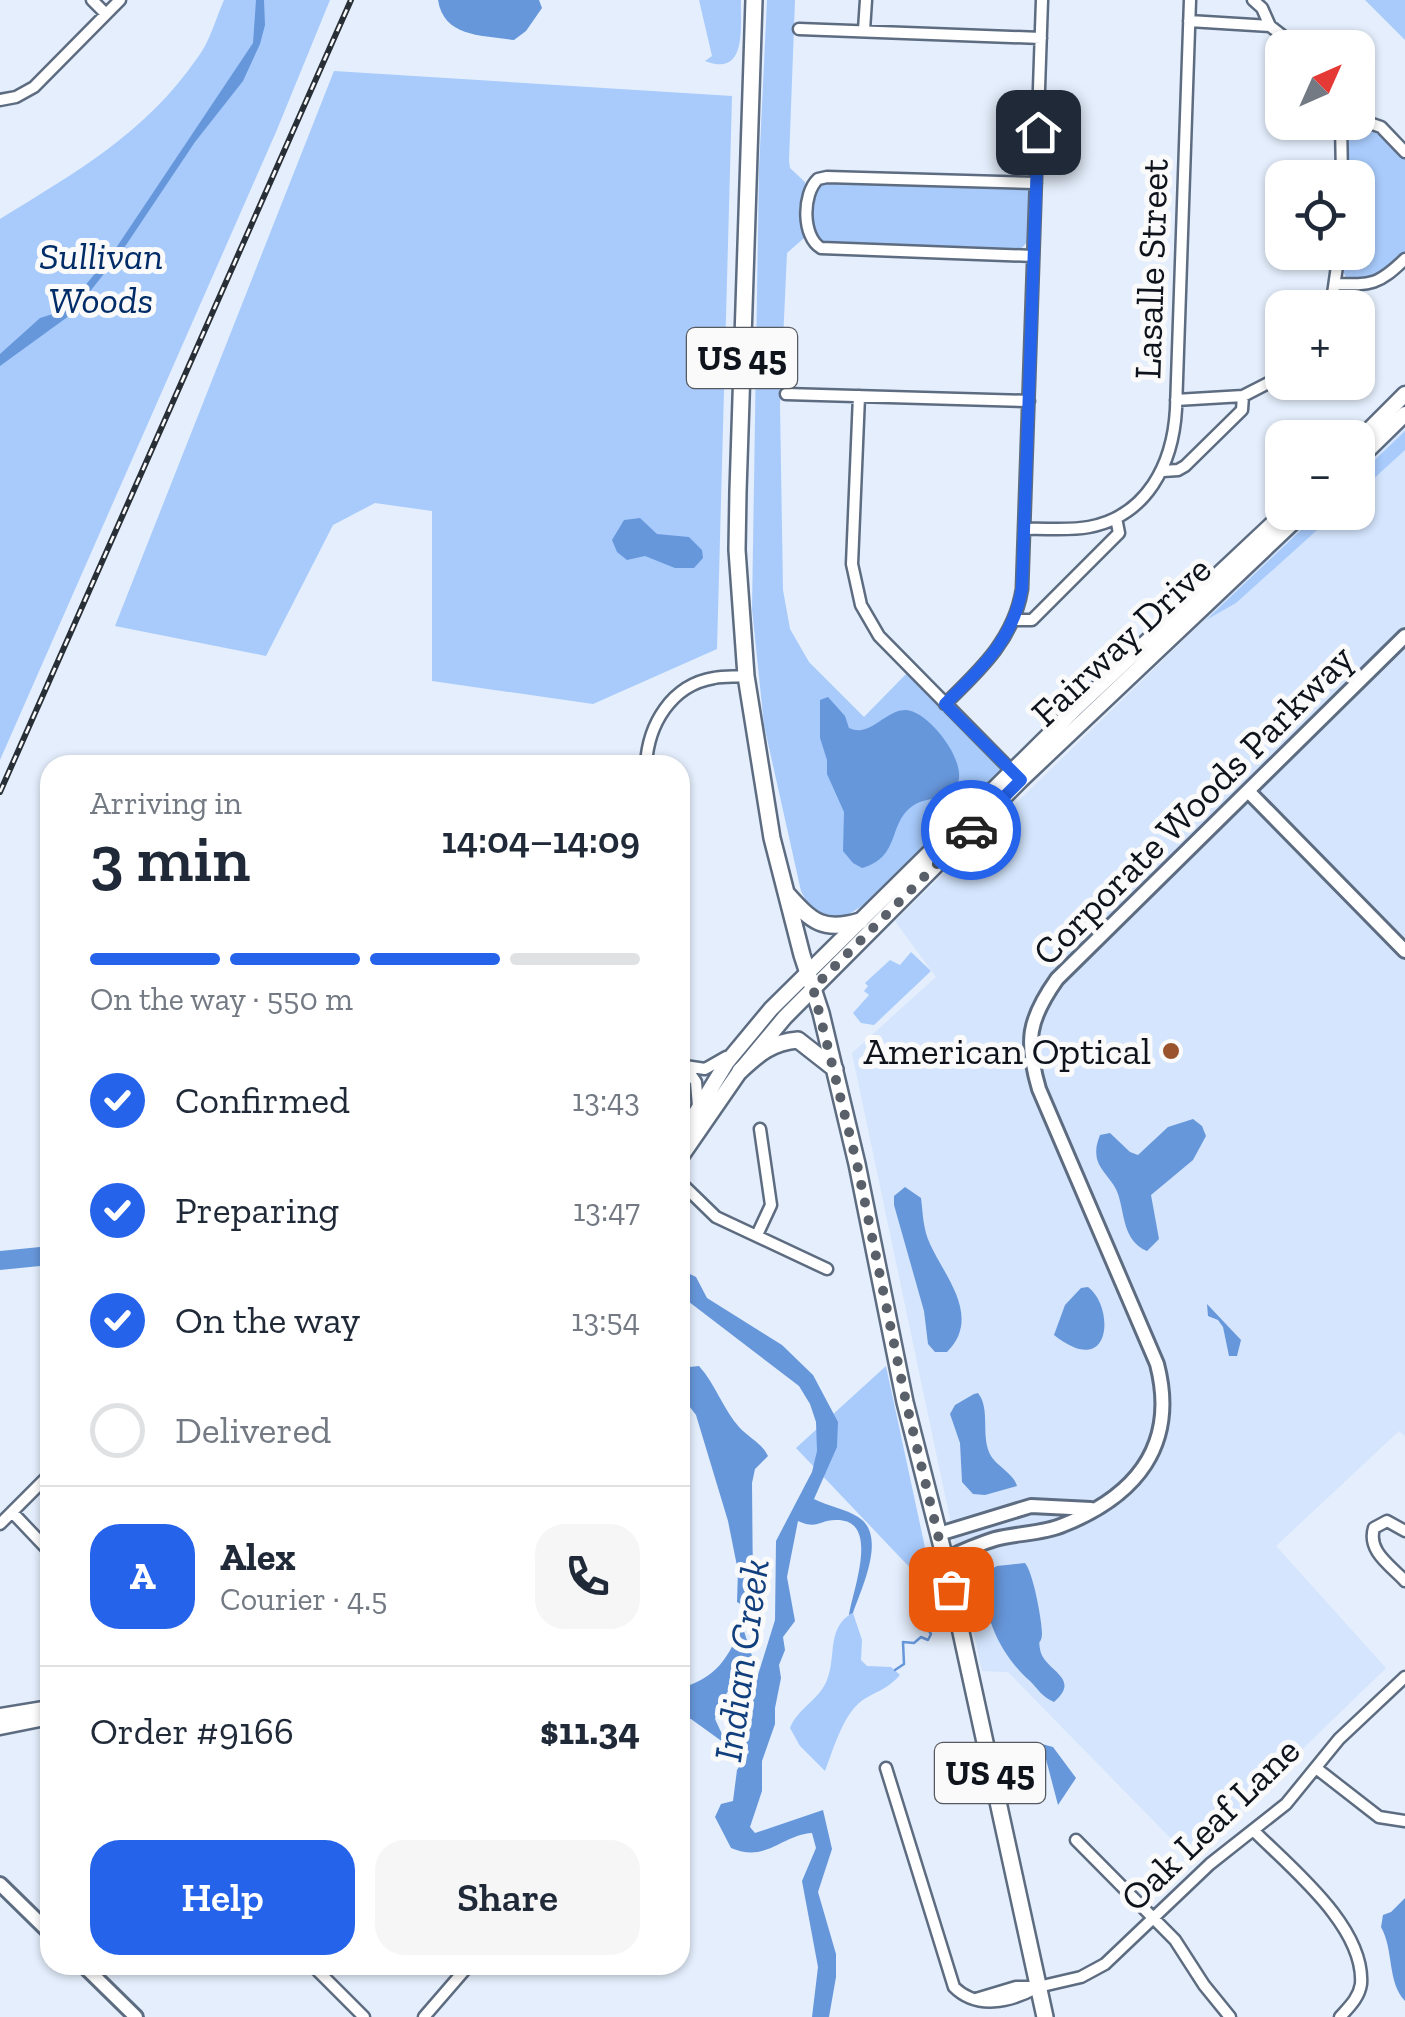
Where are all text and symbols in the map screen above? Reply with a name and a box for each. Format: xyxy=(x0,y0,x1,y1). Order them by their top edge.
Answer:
north arrow xyxy=(1265,30,1375,140)
map controls xyxy=(1265,30,1375,530)
pin xyxy=(996,90,1081,175)
icon: home xyxy=(1011,105,1066,160)
street label: Lasalle Street xyxy=(1124,158,1178,380)
button: locate xyxy=(1265,160,1375,270)
park label: Sullivan Woods xyxy=(39,233,163,323)
button: + xyxy=(1265,290,1375,400)
road number: US 45 xyxy=(687,328,797,388)
button: − xyxy=(1265,420,1375,530)
street label: Fairway Drive xyxy=(1022,546,1220,736)
street label: Corporate Woods Parkway xyxy=(1023,635,1363,975)
courier xyxy=(921,780,1021,880)
text: Arriving in xyxy=(90,784,242,822)
icon: car xyxy=(944,803,999,858)
text: 14:04–14:09 xyxy=(442,817,640,863)
text: 3 min xyxy=(90,820,250,898)
text: On the way · 550 m xyxy=(90,980,353,1018)
place label: American Optical xyxy=(863,1028,1151,1074)
marker: American Optical xyxy=(1160,1040,1182,1062)
icon: check xyxy=(90,1073,145,1128)
text: Confirmed xyxy=(175,1077,350,1123)
text: 13:43 xyxy=(572,1081,640,1119)
icon: check xyxy=(90,1183,145,1238)
text: Preparing xyxy=(175,1187,339,1233)
text: 13:47 xyxy=(573,1191,640,1229)
icon: check xyxy=(90,1293,145,1348)
text: On the way xyxy=(175,1297,360,1343)
text: 13:54 xyxy=(571,1301,640,1339)
text: Delivered xyxy=(175,1407,331,1453)
button: phone xyxy=(535,1524,640,1629)
text: Alex xyxy=(220,1534,296,1580)
pin xyxy=(909,1547,994,1632)
text: A xyxy=(129,1553,156,1599)
water label: Indian Creek xyxy=(703,1556,779,1764)
icon: bag xyxy=(924,1562,979,1617)
text: Courier · 4.5 xyxy=(220,1580,387,1618)
text: Order #9166 xyxy=(90,1708,294,1754)
text: $11.34 xyxy=(540,1708,640,1754)
street label: Oak Leaf Lane xyxy=(1111,1727,1309,1921)
road number: US 45 xyxy=(935,1743,1045,1803)
button: Help xyxy=(90,1840,355,1955)
button: Share xyxy=(375,1840,640,1955)

